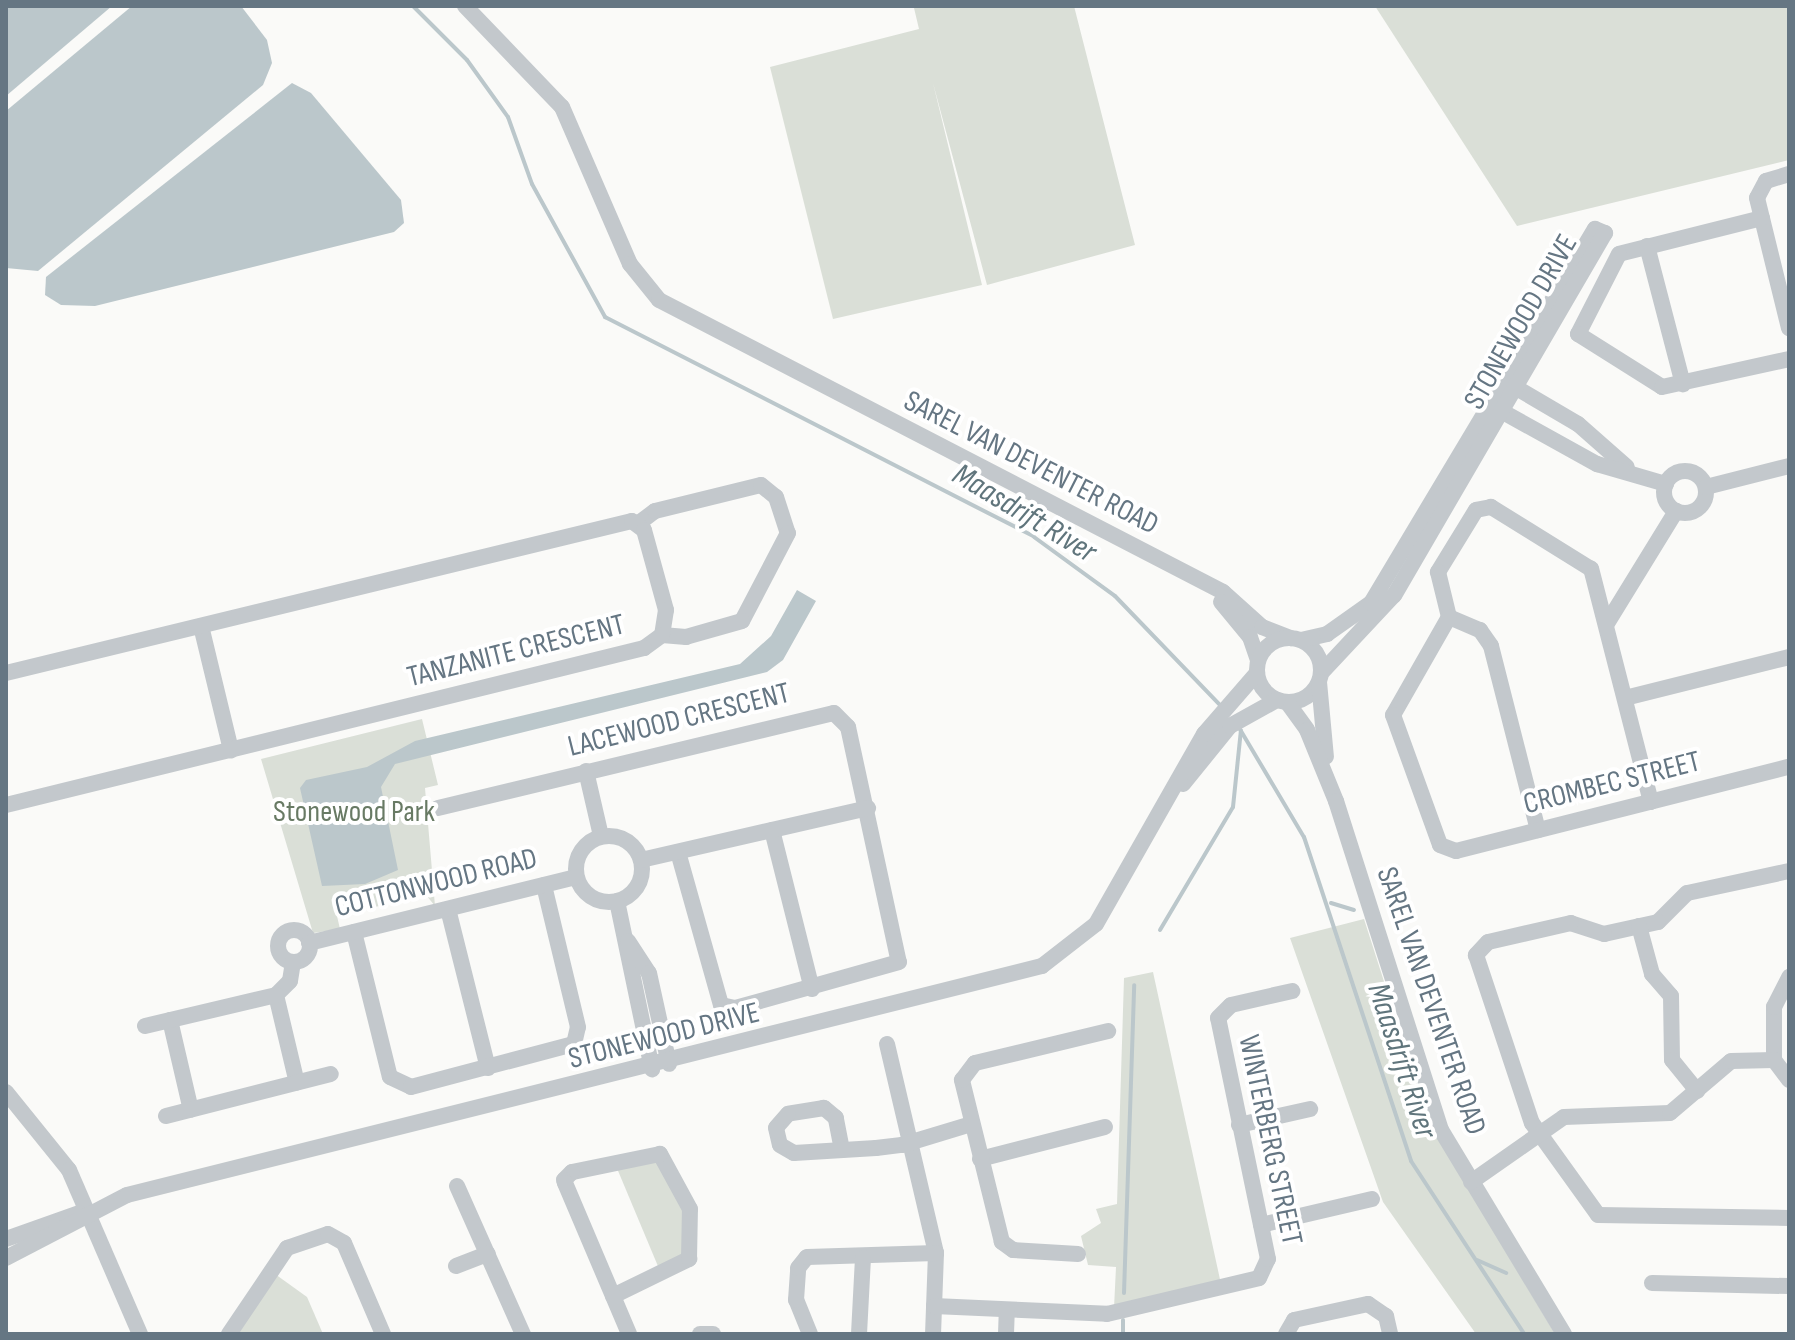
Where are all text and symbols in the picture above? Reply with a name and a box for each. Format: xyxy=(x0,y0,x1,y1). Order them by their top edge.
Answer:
street label: STONEWOOD DRIVE xyxy=(1456,228,1586,416)
street label: SAREL VAN DEVENTER ROAD xyxy=(898,383,1164,543)
water label: Maasdrift River xyxy=(945,456,1103,572)
street label: TANZANITE CRESCENT xyxy=(403,607,629,695)
street label: LACEWOOD CRESCENT xyxy=(564,675,794,765)
street label: CROMBEC STREET xyxy=(1520,744,1704,822)
park label: Stonewood Park xyxy=(273,794,435,830)
street label: COTTONWOOD ROAD xyxy=(331,840,541,926)
street label: SAREL VAN DEVENTER ROAD xyxy=(1368,862,1494,1140)
water label: Maasdrift River xyxy=(1358,979,1444,1143)
street label: STONEWOOD DRIVE xyxy=(565,995,763,1077)
street label: WINTERBERG STREET xyxy=(1230,1032,1310,1248)

